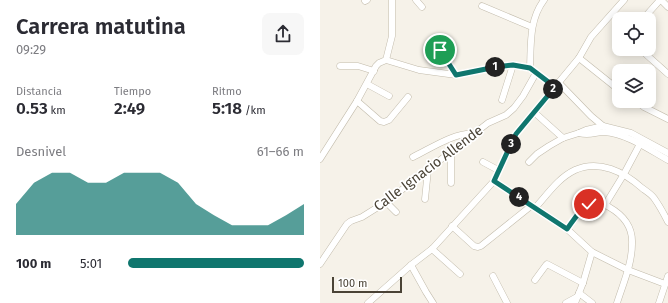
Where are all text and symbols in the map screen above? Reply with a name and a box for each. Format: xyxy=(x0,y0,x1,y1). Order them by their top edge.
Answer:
map controls xyxy=(612,12,656,108)
button: locate xyxy=(612,12,656,56)
text: Carrera matutina xyxy=(16,13,186,40)
button: share xyxy=(262,13,304,55)
pin xyxy=(423,33,457,67)
icon: arrive xyxy=(429,39,451,61)
text: 09:29 xyxy=(16,42,46,57)
pin: 1 xyxy=(485,57,505,77)
text: 1 xyxy=(492,60,498,73)
button: layers xyxy=(612,64,656,108)
pin: 2 xyxy=(543,79,563,99)
text: 2 xyxy=(550,82,556,95)
text: Distancia xyxy=(16,85,62,98)
text: Tiempo xyxy=(114,85,151,98)
text: Ritmo xyxy=(212,85,242,98)
text: 0.53 xyxy=(16,98,48,119)
text: 2:49 xyxy=(114,98,145,119)
text: 5:18 xyxy=(212,98,242,119)
text: km xyxy=(48,104,66,117)
text: /km xyxy=(242,104,266,117)
street label: Calle Ignacio Allende xyxy=(370,122,486,215)
pin: 3 xyxy=(501,134,521,154)
text: 3 xyxy=(508,137,514,150)
text: Desnivel xyxy=(16,144,66,159)
text: 61–66 m xyxy=(257,144,304,159)
pin: 4 xyxy=(509,187,529,207)
pin xyxy=(572,187,606,221)
text: 4 xyxy=(516,190,522,203)
icon: check xyxy=(578,193,600,215)
text: 100 m xyxy=(16,256,51,271)
text: 5:01 xyxy=(80,256,102,271)
scale bar xyxy=(332,275,402,294)
text: 100 m xyxy=(338,277,367,290)

